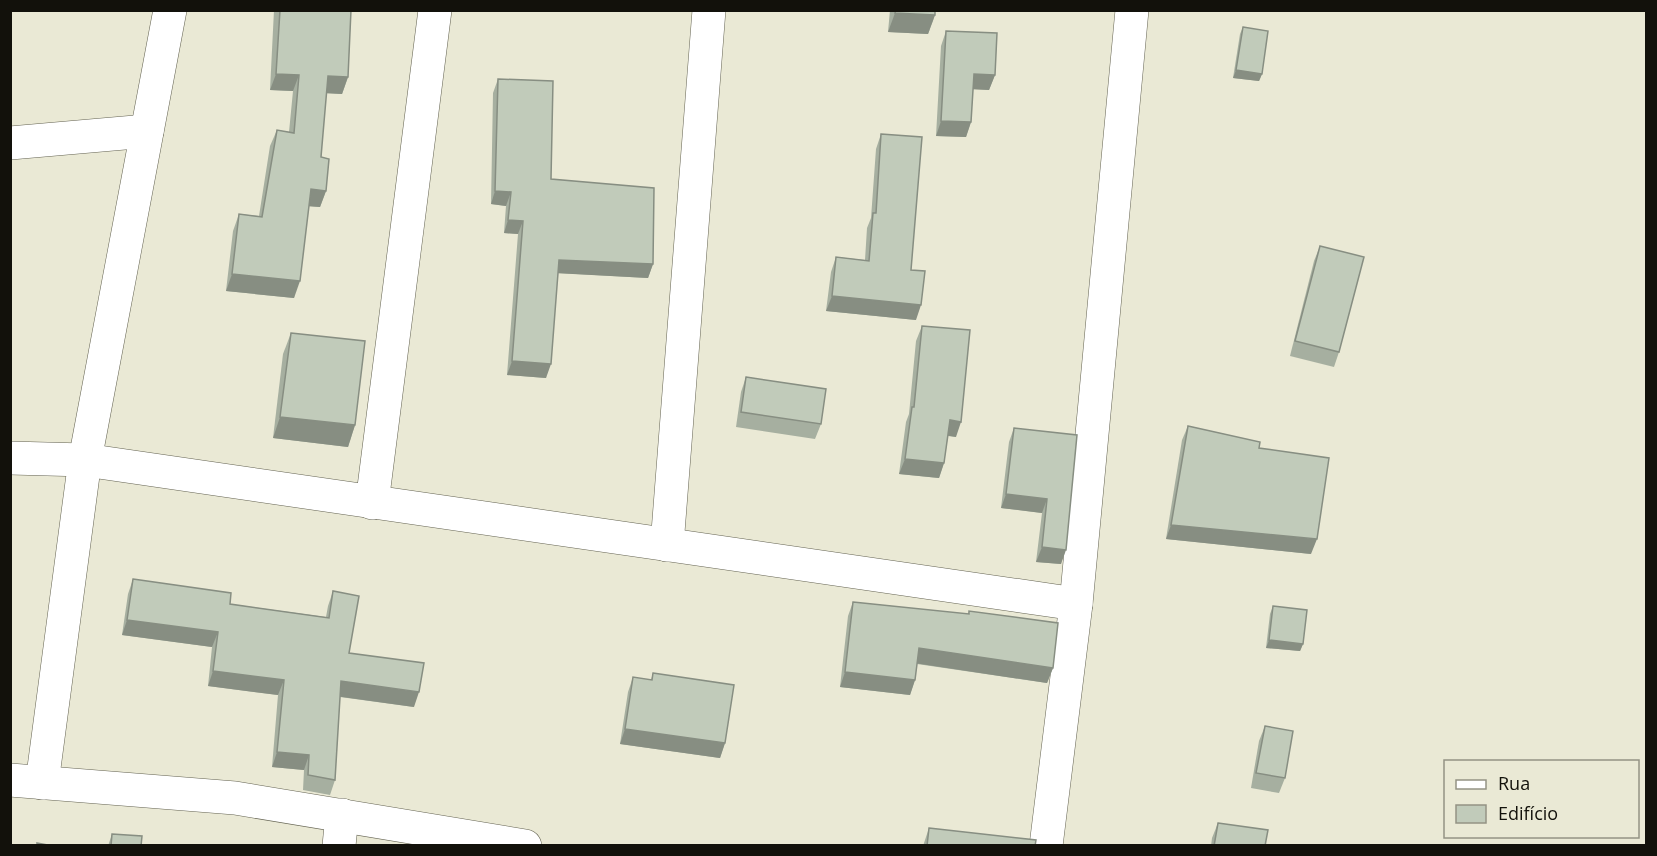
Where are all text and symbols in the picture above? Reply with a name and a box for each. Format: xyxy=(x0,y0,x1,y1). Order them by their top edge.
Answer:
legend xyxy=(1444,760,1639,838)
text: Rua xyxy=(1498,771,1530,795)
text: Edifício xyxy=(1498,801,1558,825)

